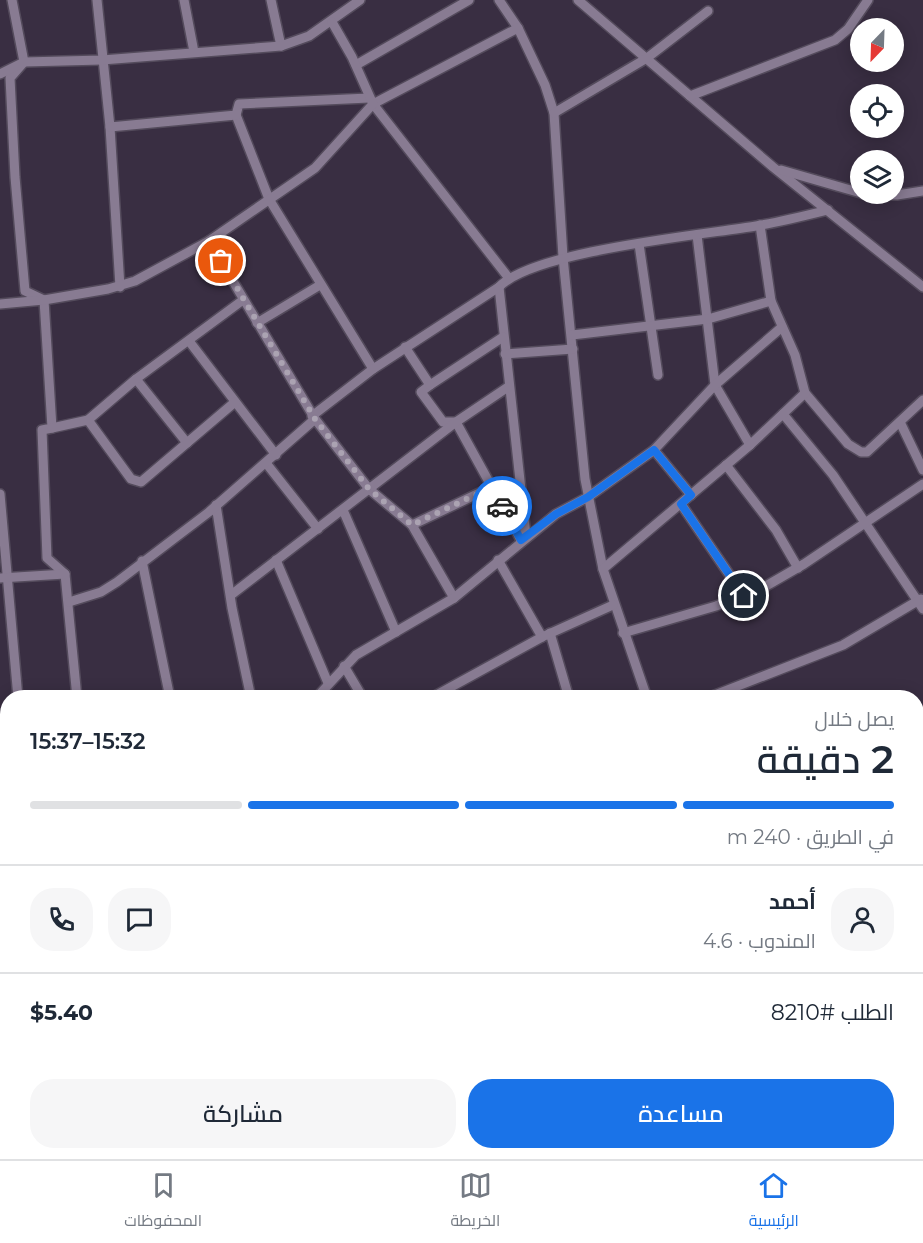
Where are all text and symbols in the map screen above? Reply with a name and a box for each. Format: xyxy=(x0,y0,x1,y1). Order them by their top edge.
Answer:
north arrow xyxy=(850,18,904,72)
map controls xyxy=(850,18,904,204)
button: locate xyxy=(850,84,904,138)
button: layers xyxy=(850,150,904,204)
pin xyxy=(195,235,246,286)
icon: bag xyxy=(204,244,237,277)
courier xyxy=(472,476,532,536)
icon: car xyxy=(486,490,519,523)
pin xyxy=(718,570,769,621)
icon: home xyxy=(727,579,760,612)
text: يصل خلال xyxy=(815,707,894,731)
text: 15:32–15:37 xyxy=(30,728,146,755)
text: 2 دقيقة xyxy=(757,735,894,783)
text: في الطريق · 240 m xyxy=(727,825,894,849)
button: phone xyxy=(30,888,93,951)
button: chat xyxy=(108,888,171,951)
text: أحمد xyxy=(769,888,816,915)
button: person xyxy=(831,888,894,951)
text: المندوب · 4.6 xyxy=(703,929,816,953)
text: $5.40 xyxy=(30,999,93,1026)
text: الطلب #8210 xyxy=(771,999,894,1026)
button: مشاركة xyxy=(30,1079,456,1148)
button: مساعدة xyxy=(468,1079,894,1148)
tab: المحفوظات xyxy=(124,1169,202,1235)
tab: الخريطة xyxy=(450,1169,500,1235)
tab: الرئيسية xyxy=(749,1169,799,1235)

